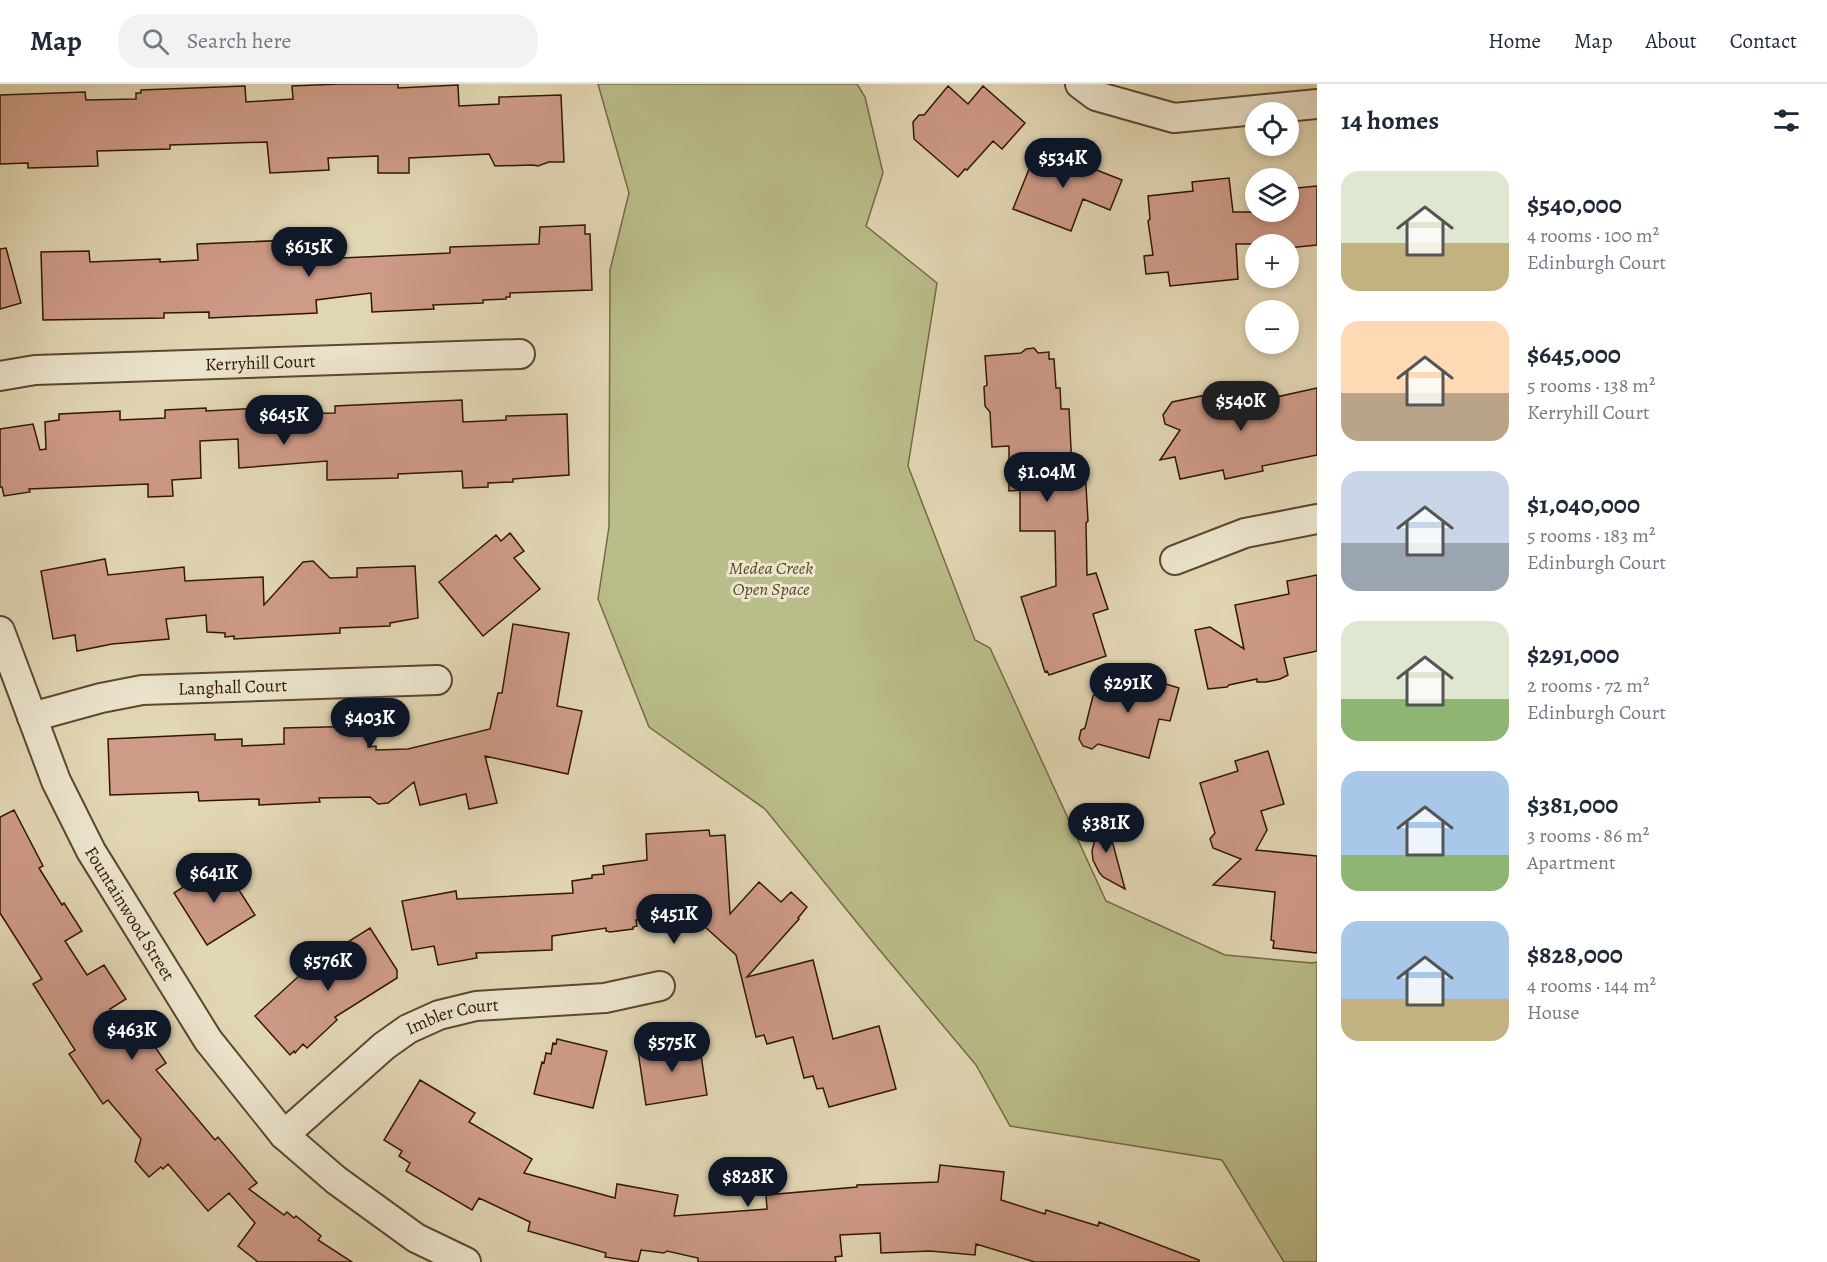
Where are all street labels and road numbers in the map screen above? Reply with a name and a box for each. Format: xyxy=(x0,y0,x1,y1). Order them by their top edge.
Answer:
street label: Kerryhill Court xyxy=(205,349,316,376)
street label: Langhall Court xyxy=(178,673,288,701)
street label: Fountainwood Street xyxy=(79,842,180,985)
street label: Imbler Court xyxy=(402,993,499,1040)

